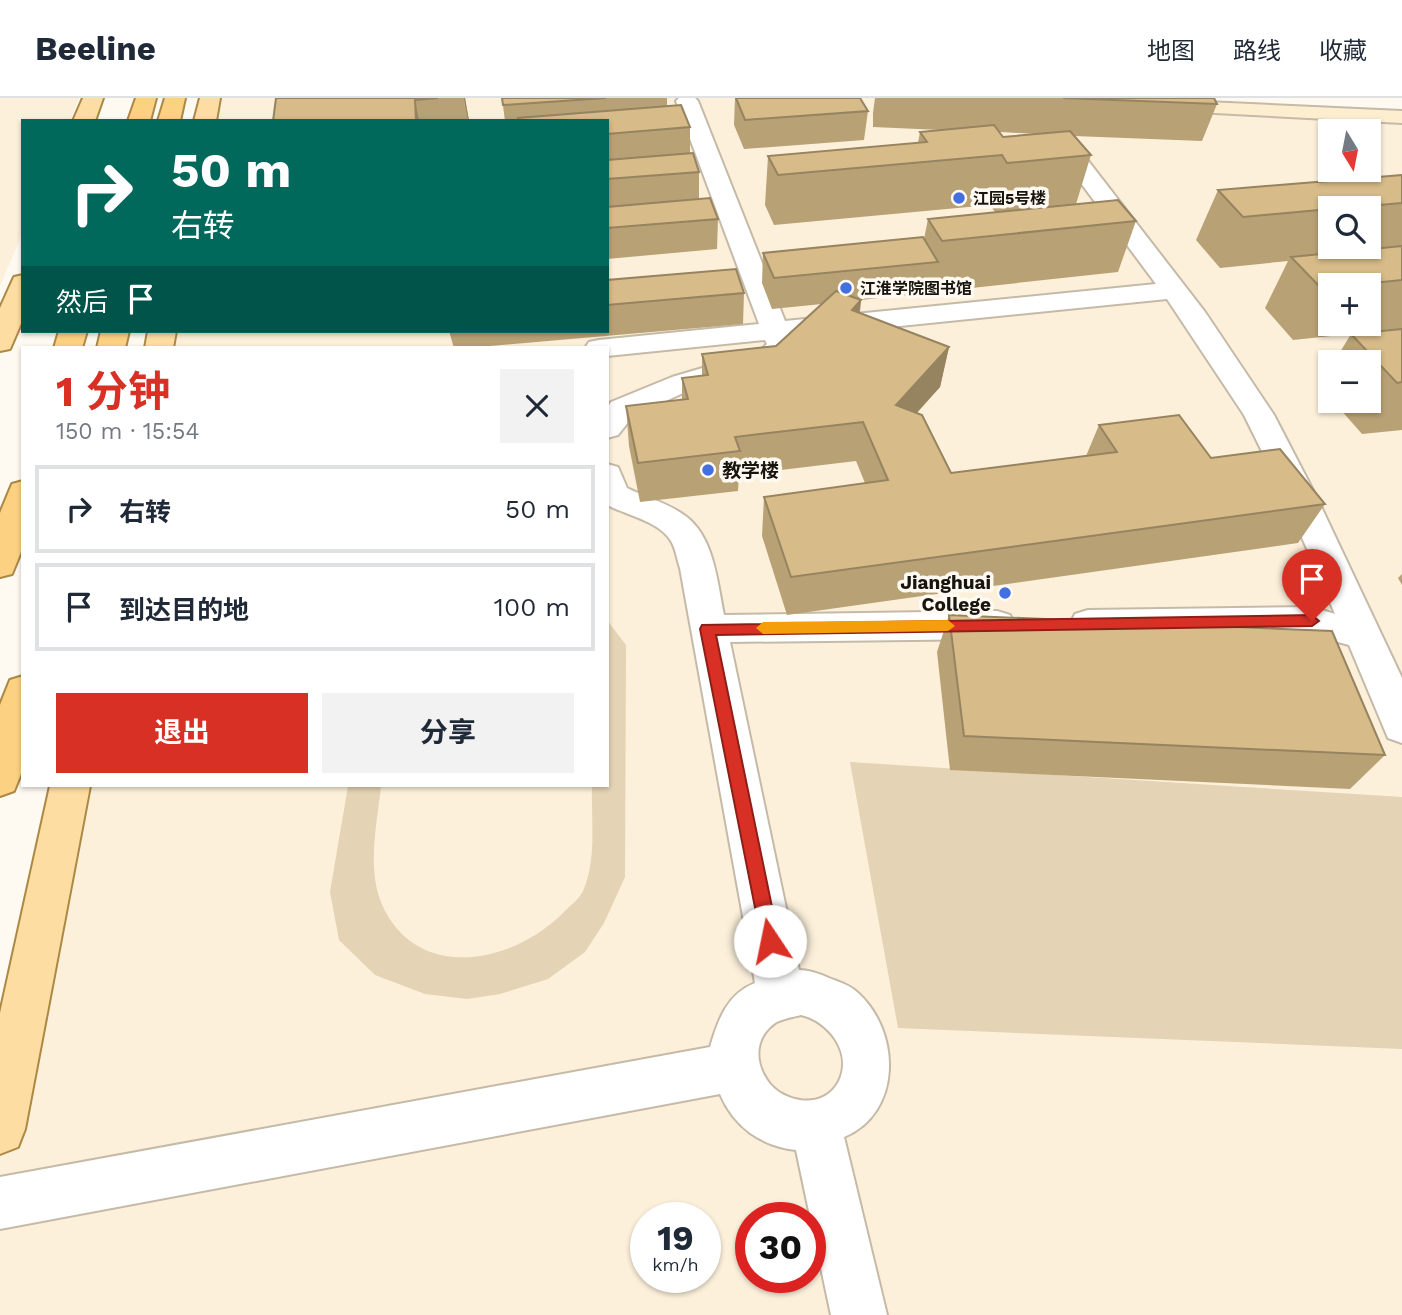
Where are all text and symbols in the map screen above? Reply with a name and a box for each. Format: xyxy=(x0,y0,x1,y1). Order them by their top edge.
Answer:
text: Beeline xyxy=(35,29,156,68)
text: 地图 xyxy=(1147,37,1195,65)
text: 路线 xyxy=(1233,37,1281,65)
text: 收藏 xyxy=(1319,37,1367,65)
north arrow xyxy=(1318,119,1381,182)
map controls xyxy=(1318,119,1381,413)
text: 50 m xyxy=(171,141,291,199)
icon: right xyxy=(56,147,147,238)
place label: 江园5号楼 xyxy=(973,189,1046,208)
marker: 江园5号楼 xyxy=(951,190,967,206)
button: search xyxy=(1318,196,1381,259)
text: 右转 xyxy=(171,207,235,245)
button: + xyxy=(1318,273,1381,336)
place label: 江淮学院图书馆 xyxy=(860,279,972,298)
icon: arrive xyxy=(122,280,160,318)
marker: 江淮学院图书馆 xyxy=(838,280,854,296)
text: 然后 xyxy=(56,287,108,317)
button: − xyxy=(1318,350,1381,413)
text: 1 分钟 xyxy=(56,367,170,416)
button: close xyxy=(500,369,574,443)
text: 150 m · 15:54 xyxy=(56,418,199,445)
place label: 教学楼 xyxy=(722,459,779,482)
marker: 教学楼 xyxy=(700,462,716,478)
icon: right xyxy=(60,490,98,528)
text: 50 m xyxy=(505,494,570,524)
text: 右转 xyxy=(119,497,171,527)
pin xyxy=(1282,549,1342,621)
icon: arrive xyxy=(1293,560,1331,598)
place label: Jianghuai College xyxy=(900,571,991,616)
marker: Jianghuai College xyxy=(997,585,1013,601)
icon: arrive xyxy=(60,588,98,626)
text: 100 m xyxy=(494,592,570,622)
text: 到达目的地 xyxy=(119,595,249,625)
button: 退出 xyxy=(56,693,308,773)
button: 分享 xyxy=(322,693,574,773)
position arrow xyxy=(733,904,807,978)
speed limit sign: 30 xyxy=(735,1202,826,1293)
text: 19 xyxy=(657,1217,694,1259)
text: km/h xyxy=(652,1254,699,1275)

